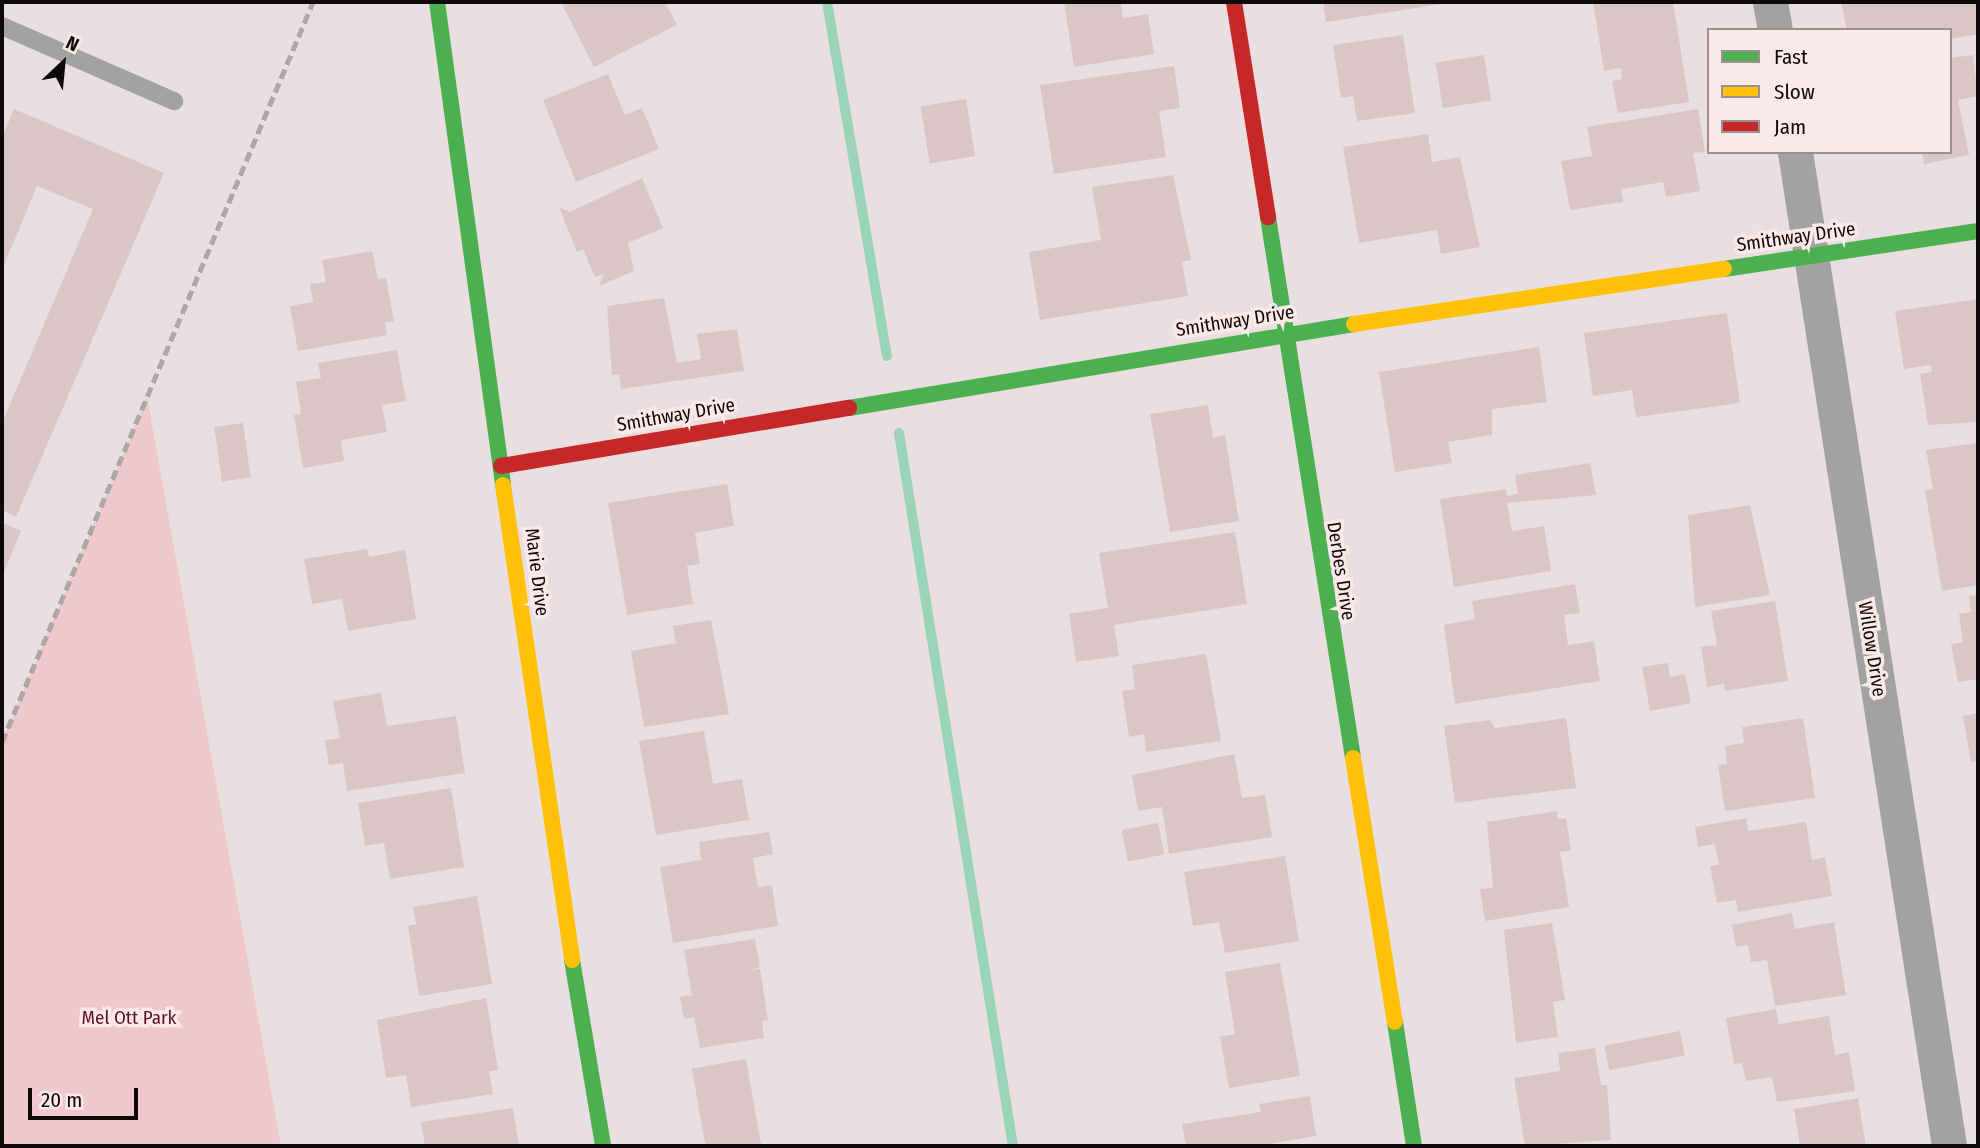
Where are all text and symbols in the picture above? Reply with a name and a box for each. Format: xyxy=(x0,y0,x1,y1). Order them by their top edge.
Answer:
north arrow xyxy=(28,28,98,98)
legend xyxy=(1707,28,1952,154)
text: N xyxy=(62,31,83,57)
text: Fast xyxy=(1774,44,1808,70)
text: Slow xyxy=(1774,79,1815,105)
text: Jam xyxy=(1774,114,1806,140)
street label: Smithway Drive xyxy=(1735,217,1857,257)
street label: Smithway Drive xyxy=(1174,300,1296,342)
street label: Smithway Drive xyxy=(615,393,737,437)
street label: Derbes Drive xyxy=(1322,520,1360,622)
street label: Marie Drive xyxy=(520,527,554,617)
street label: Willow Drive xyxy=(1853,600,1891,698)
park label: Mel Ott Park xyxy=(82,1007,176,1029)
scale bar xyxy=(32,1074,142,1118)
text: 20 m xyxy=(41,1087,82,1113)

